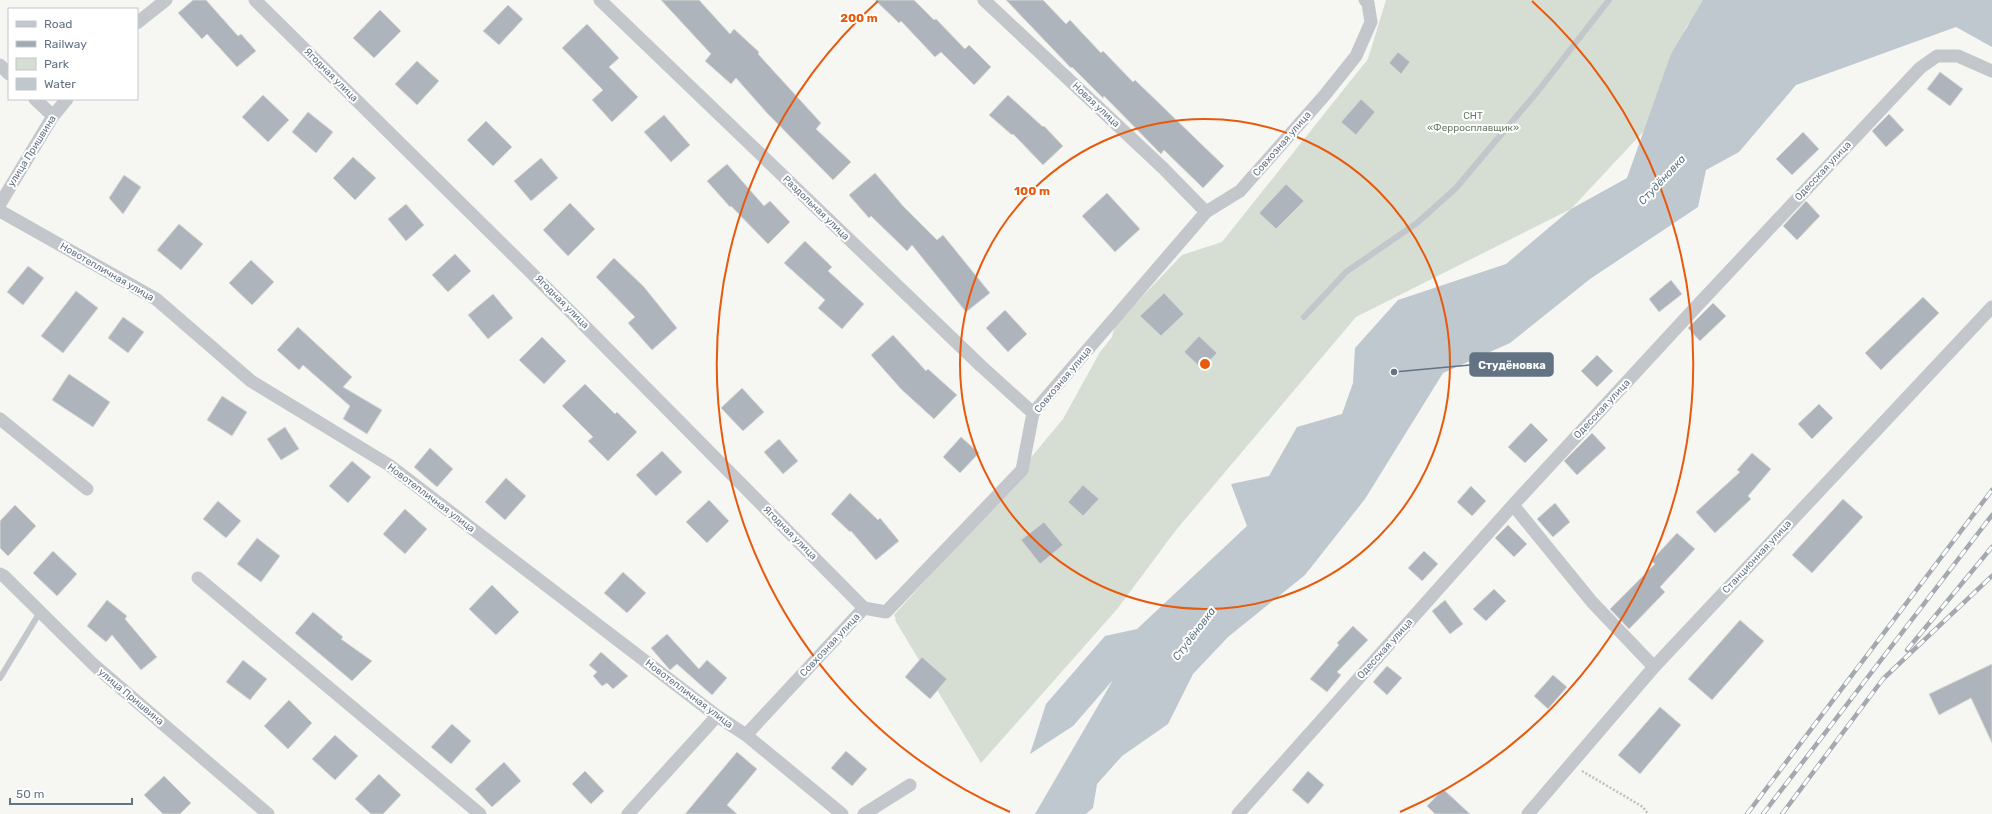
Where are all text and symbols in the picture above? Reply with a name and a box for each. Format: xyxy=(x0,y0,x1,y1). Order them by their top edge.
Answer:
legend xyxy=(8,8,138,100)
text: 200 m xyxy=(840,11,878,25)
text: Road xyxy=(44,17,72,31)
text: Railway xyxy=(44,37,87,51)
street label: Ягодная улица xyxy=(302,46,360,104)
text: Park xyxy=(44,57,70,71)
text: Water xyxy=(44,77,76,91)
street label: Новая улица xyxy=(1070,80,1122,130)
street label: Совхозная улица xyxy=(1250,109,1314,179)
park label: СНТ «Ферросплавщик» xyxy=(1427,110,1519,134)
street label: улица Пришвина xyxy=(5,113,59,189)
street label: Одесская улица xyxy=(1792,139,1854,203)
water label: Студёновка xyxy=(1636,152,1689,207)
street label: Раздольная улица xyxy=(780,173,852,243)
text: 100 m xyxy=(1014,184,1050,198)
street label: Новотепличная улица xyxy=(58,240,156,304)
street label: Ягодная улица xyxy=(533,273,591,331)
street label: Совхозная улица xyxy=(1032,345,1094,415)
callout: Студёновка xyxy=(1470,353,1553,376)
centre of rings xyxy=(1198,357,1212,371)
text: Студёновка xyxy=(1478,359,1546,372)
street label: Одесская улица xyxy=(1571,377,1633,441)
street label: Новотепличная улица xyxy=(385,461,477,535)
street label: Ягодная улица xyxy=(761,504,819,562)
street label: Станционная улица xyxy=(1720,518,1794,596)
water label: Студёновка xyxy=(1170,604,1218,663)
street label: Совхозная улица xyxy=(797,611,863,679)
street label: Одесская улица xyxy=(1355,616,1415,682)
street label: Новотепличная улица xyxy=(643,657,735,731)
street label: улица Пришвина xyxy=(96,666,166,728)
scale bar xyxy=(10,780,132,806)
text: 50 m xyxy=(16,787,44,801)

